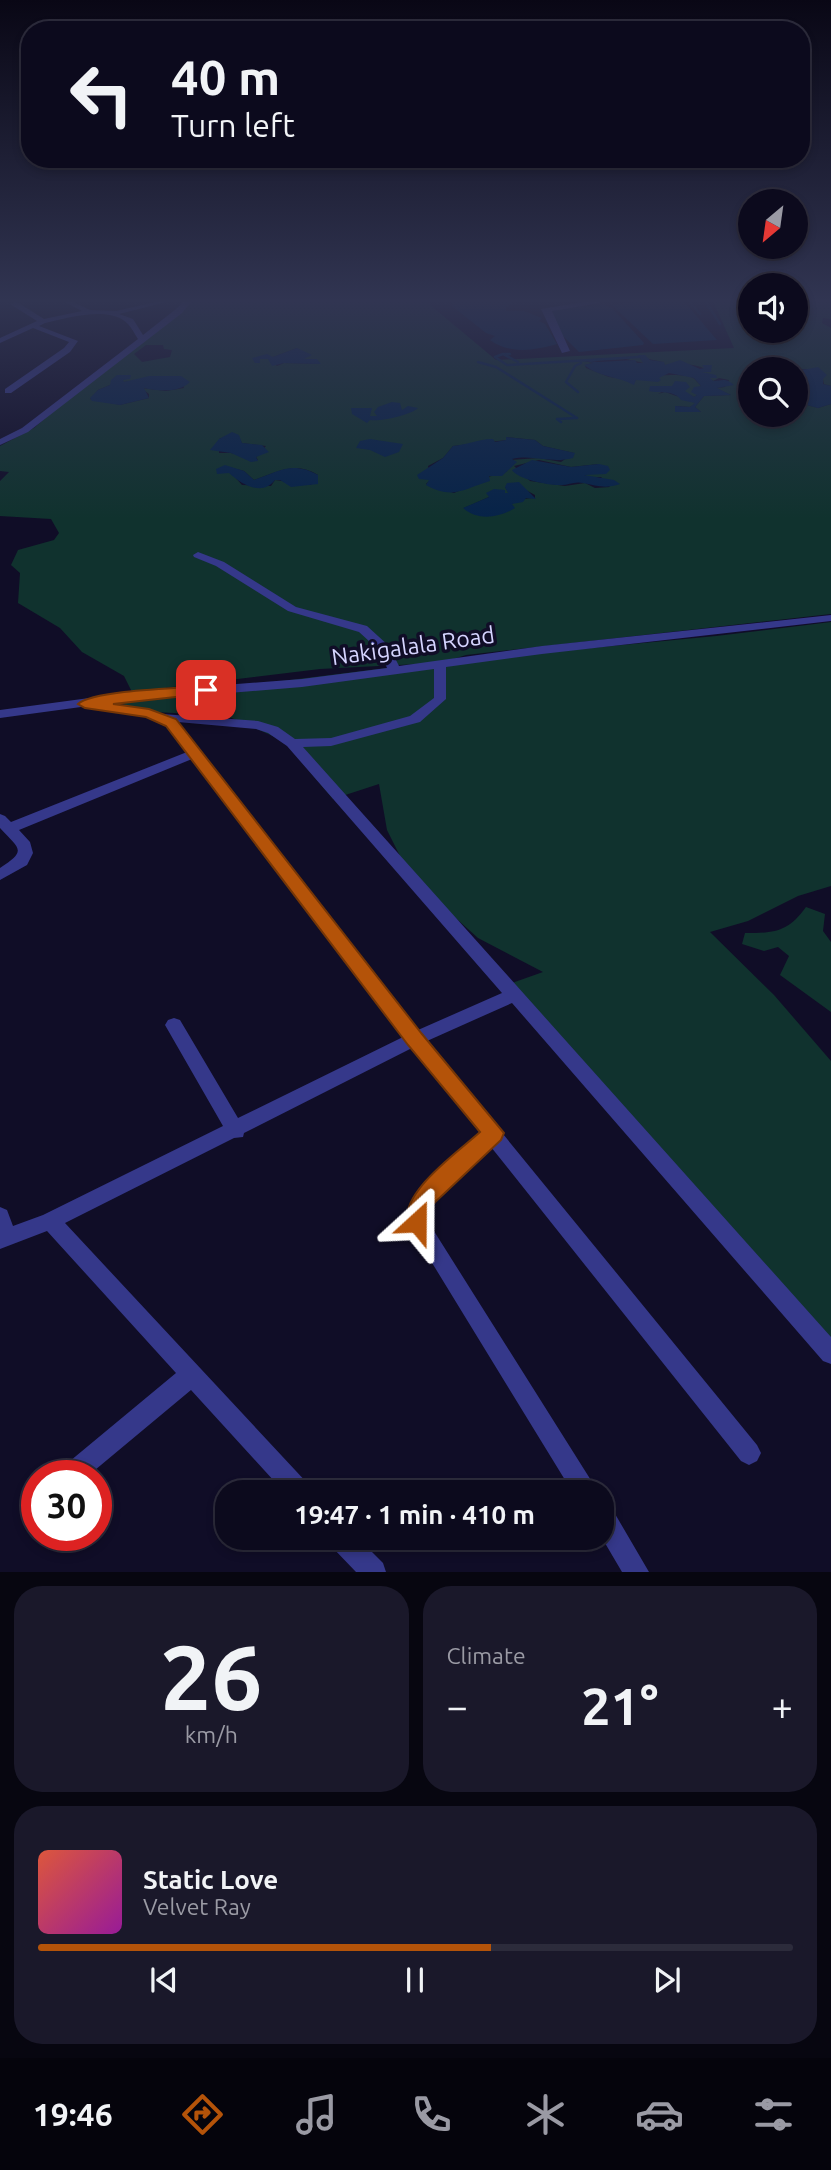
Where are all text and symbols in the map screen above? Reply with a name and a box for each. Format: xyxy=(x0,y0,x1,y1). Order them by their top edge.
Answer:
icon: left xyxy=(56,49,147,140)
text: 40 m xyxy=(171,49,280,104)
text: Turn left xyxy=(171,107,295,143)
north arrow xyxy=(738,189,808,259)
map controls xyxy=(738,189,808,427)
button: sound xyxy=(738,273,808,343)
button: search xyxy=(738,357,808,427)
street label: Nakigalala Road xyxy=(330,622,496,669)
pin xyxy=(176,660,236,720)
icon: arrive xyxy=(187,671,225,709)
position arrow xyxy=(380,1185,454,1259)
speed limit sign: 30 xyxy=(21,1460,112,1551)
text: 19:47 · 1 min · 410 m xyxy=(294,1500,535,1529)
text: 26 xyxy=(160,1625,263,1727)
text: Climate xyxy=(447,1643,526,1668)
text: 21° xyxy=(581,1677,658,1735)
text: − xyxy=(447,1685,468,1727)
text: + xyxy=(772,1685,793,1727)
text: km/h xyxy=(185,1722,238,1747)
text: Static Love xyxy=(143,1865,278,1894)
text: Velvet Ray xyxy=(143,1894,251,1919)
icon: previous xyxy=(145,1961,183,1999)
icon: pause xyxy=(396,1961,434,1999)
icon: next xyxy=(648,1961,686,1999)
icon: directions xyxy=(178,2090,227,2139)
icon: music xyxy=(292,2090,341,2139)
icon: phone xyxy=(407,2090,456,2139)
icon: climate xyxy=(521,2090,570,2139)
icon: car xyxy=(635,2090,684,2139)
icon: filters xyxy=(749,2090,798,2139)
text: 19:46 xyxy=(33,2096,113,2132)

